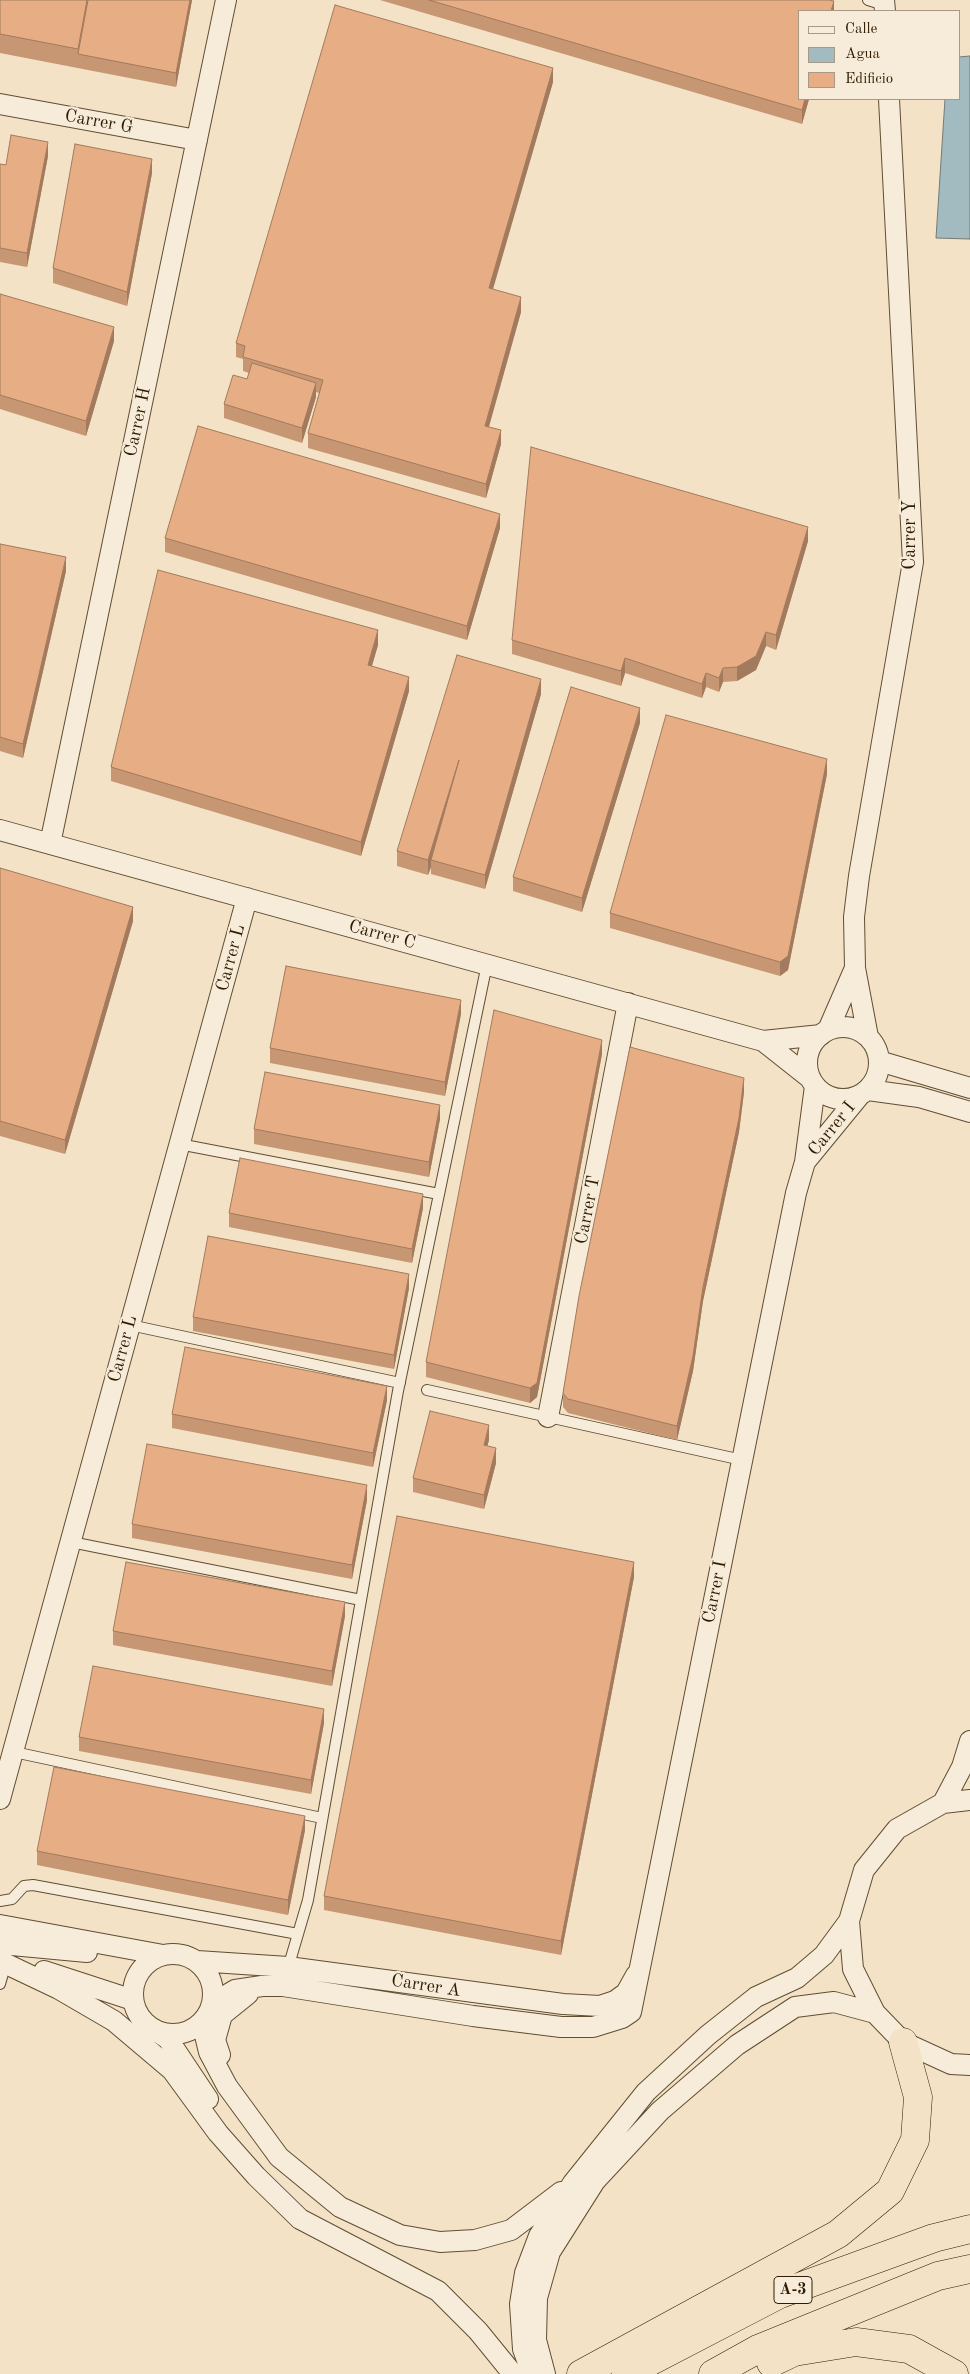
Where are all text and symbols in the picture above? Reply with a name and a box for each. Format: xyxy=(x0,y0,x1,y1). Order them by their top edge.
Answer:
legend xyxy=(798,10,960,100)
text: Calle xyxy=(845,22,877,37)
text: Agua xyxy=(845,47,880,62)
text: Edificio xyxy=(845,72,893,87)
street label: Carrer G xyxy=(63,105,135,139)
street label: Carrer H xyxy=(120,385,156,459)
street label: Carrer Y xyxy=(899,500,921,570)
street label: Carrer C xyxy=(346,916,418,954)
street label: Carrer L xyxy=(212,922,250,994)
street label: Carrer I xyxy=(804,1098,860,1160)
street label: Carrer T xyxy=(571,1174,605,1246)
street label: Carrer L xyxy=(104,1313,142,1385)
street label: Carrer I xyxy=(698,1559,732,1625)
street label: Carrer A xyxy=(390,1970,462,2002)
road number: A-3 xyxy=(774,2276,812,2304)

